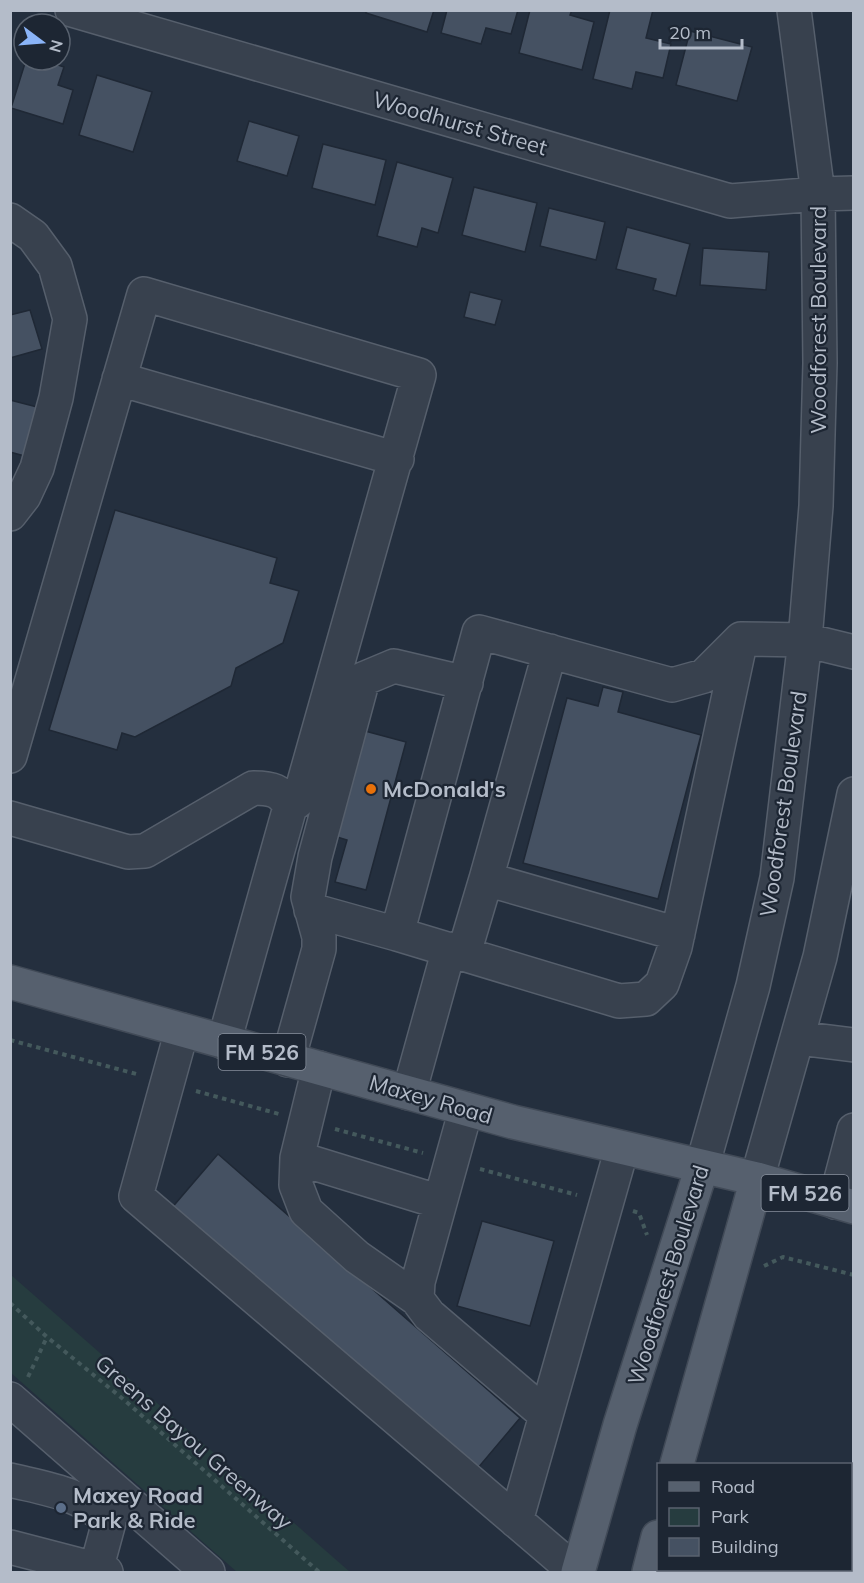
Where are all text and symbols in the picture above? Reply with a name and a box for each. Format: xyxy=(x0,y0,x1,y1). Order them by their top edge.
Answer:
north arrow xyxy=(12,12,72,72)
scale bar xyxy=(660,12,742,50)
text: 20 m xyxy=(669,21,711,44)
text: N xyxy=(45,38,68,55)
street label: Woodhurst Street xyxy=(370,85,551,161)
street label: Woodforest Boulevard xyxy=(804,206,832,434)
street label: Woodforest Boulevard xyxy=(753,689,813,919)
place label: McDonald's xyxy=(383,775,506,803)
marker: McDonald's xyxy=(364,782,378,796)
road number: FM 526 xyxy=(218,1034,306,1070)
street label: Maxey Road xyxy=(366,1068,496,1130)
street label: Woodforest Boulevard xyxy=(621,1162,715,1388)
road number: FM 526 xyxy=(762,1175,848,1211)
street label: Greens Bayou Greenway xyxy=(90,1349,299,1536)
legend xyxy=(657,1463,852,1571)
text: Road xyxy=(711,1475,755,1498)
place label: Maxey Road Park & Ride xyxy=(73,1481,203,1534)
marker: Maxey Road Park & Ride xyxy=(54,1501,68,1515)
text: Park xyxy=(711,1505,750,1528)
text: Building xyxy=(711,1535,779,1558)

